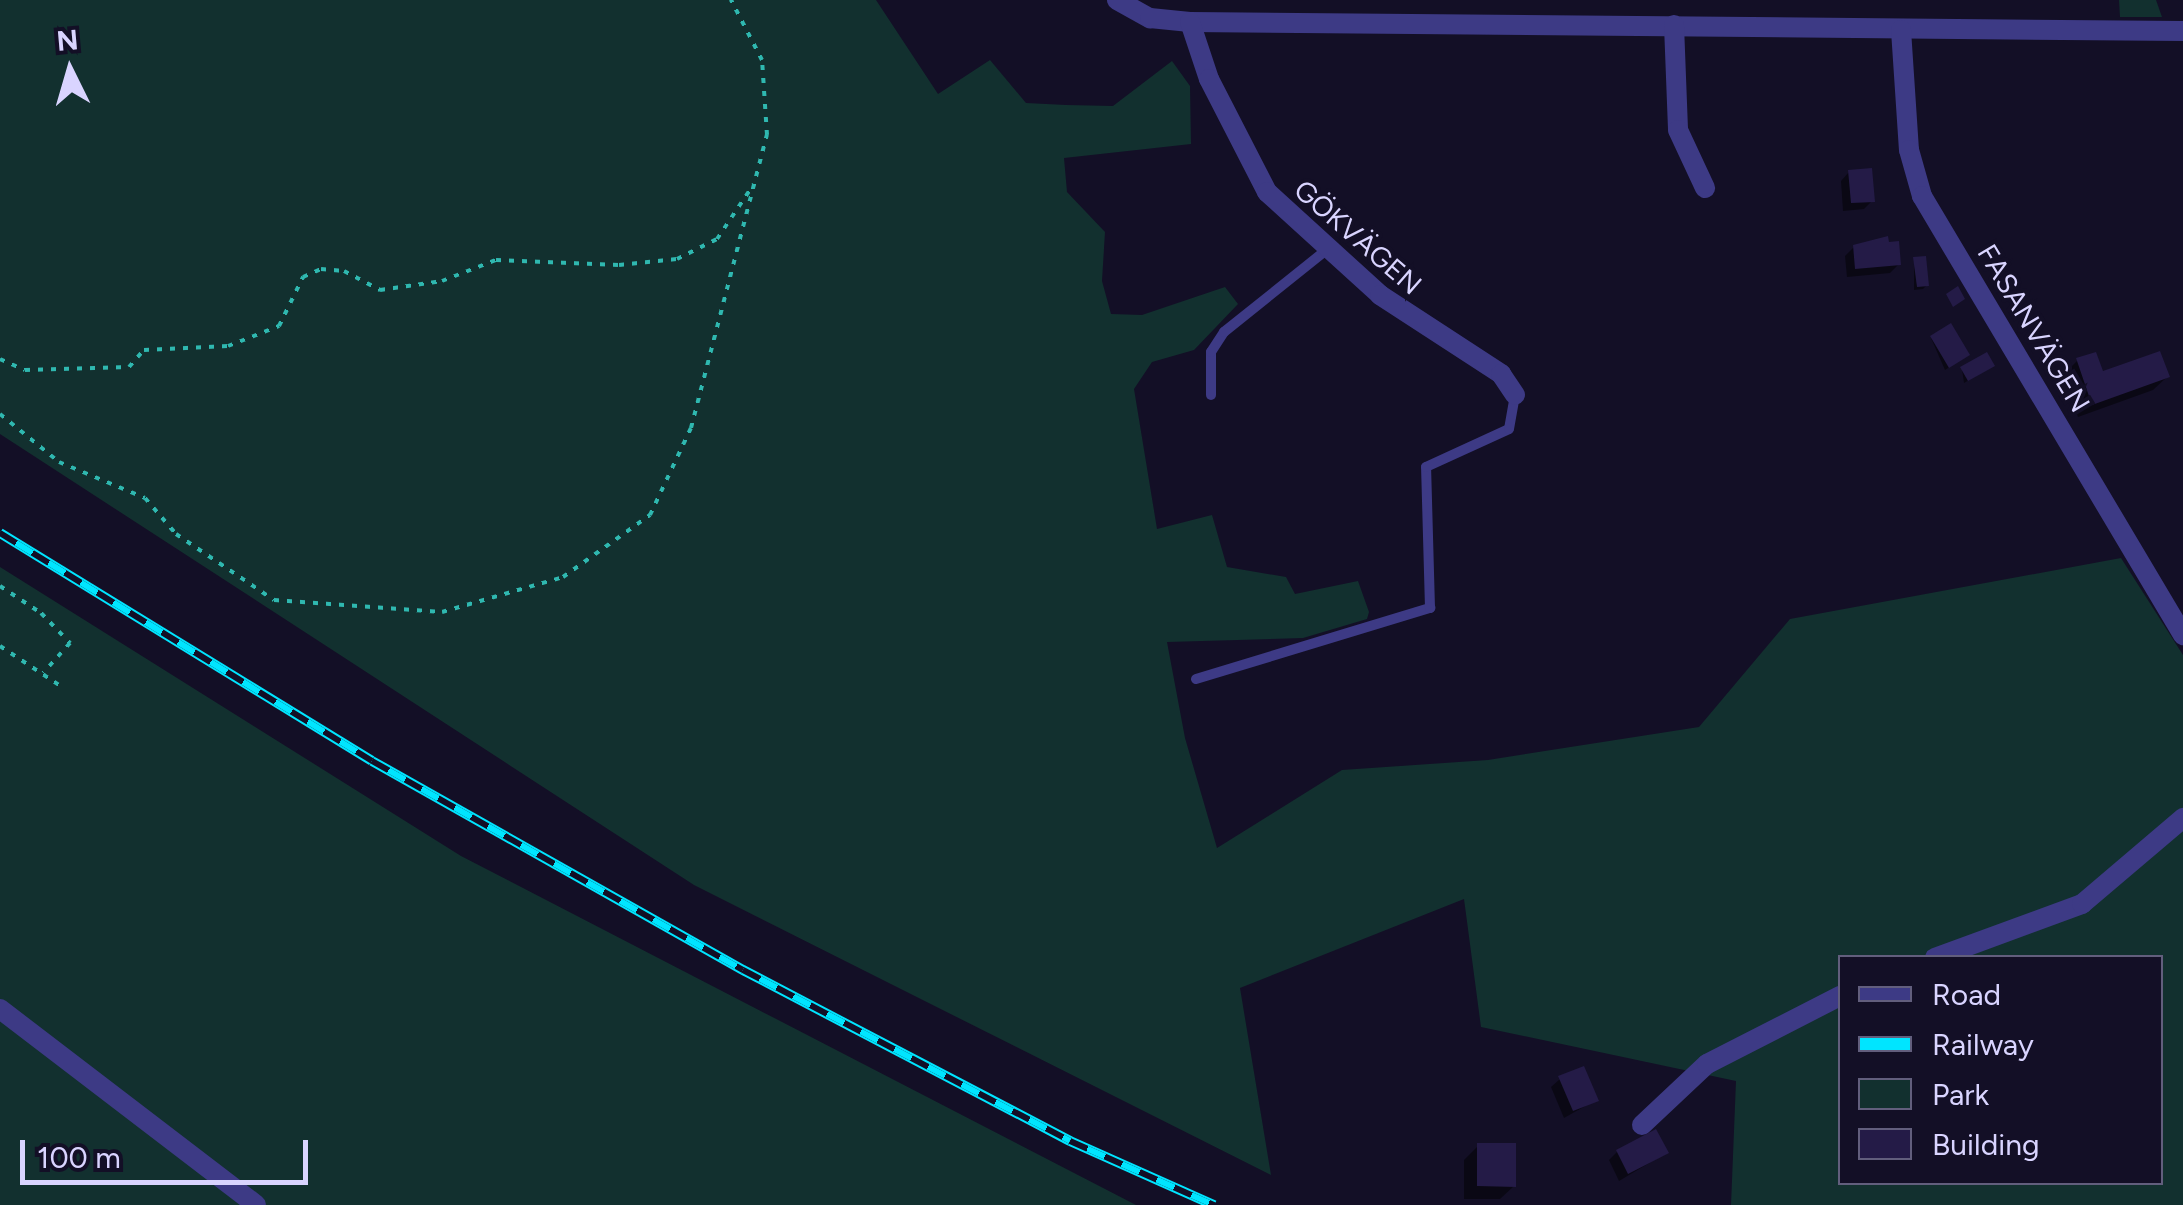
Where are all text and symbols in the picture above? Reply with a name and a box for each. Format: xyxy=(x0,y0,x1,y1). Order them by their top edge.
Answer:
north arrow xyxy=(20,20,120,120)
text: N xyxy=(55,22,80,58)
street label: GÖKVÄGEN xyxy=(1287,173,1429,301)
street label: FASANVÄGEN xyxy=(1971,238,2097,418)
legend xyxy=(1838,955,2163,1185)
text: Road xyxy=(1932,976,2001,1013)
text: Railway xyxy=(1932,1026,2034,1063)
text: Park xyxy=(1932,1076,1989,1113)
scale bar xyxy=(25,1120,312,1182)
text: Building xyxy=(1932,1126,2040,1163)
text: 100 m xyxy=(37,1139,121,1176)

